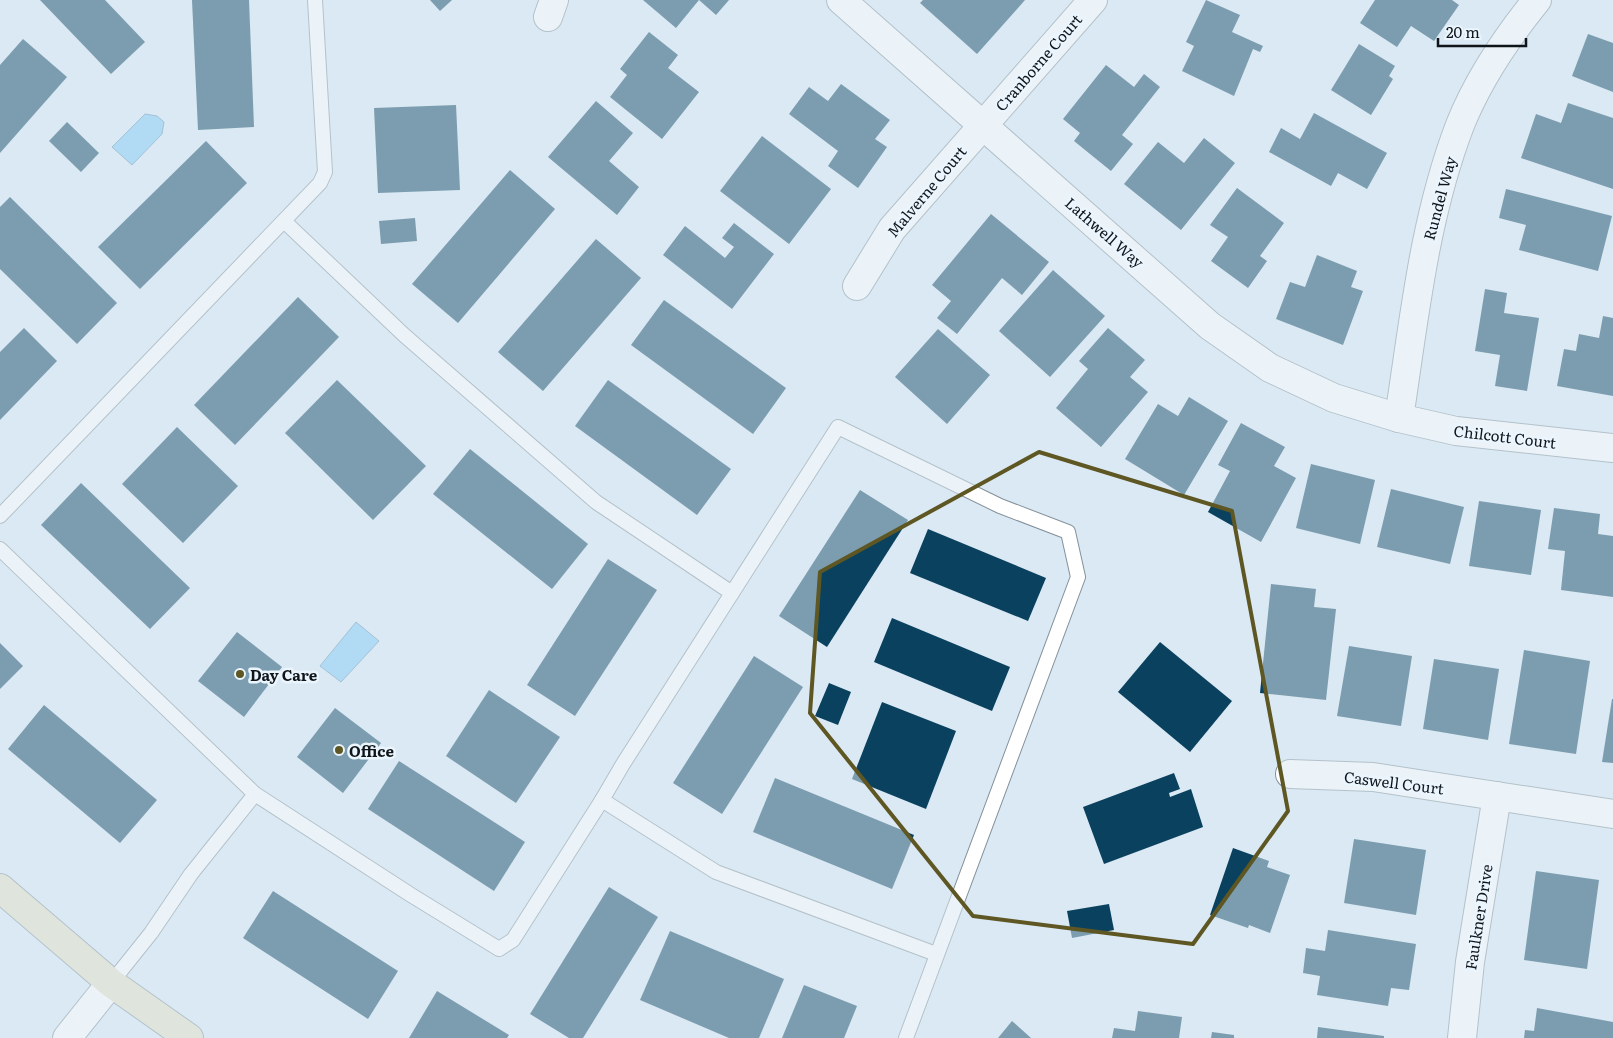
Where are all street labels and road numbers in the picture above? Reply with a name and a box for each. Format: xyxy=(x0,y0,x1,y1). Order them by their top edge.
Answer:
street label: Cranborne Court xyxy=(989,8,1087,116)
street label: Malverne Court xyxy=(881,140,971,242)
street label: Rundel Way xyxy=(1417,153,1461,243)
street label: Lathwell Way xyxy=(1060,191,1150,273)
street label: Chilcott Court xyxy=(1452,418,1558,454)
street label: Caswell Court xyxy=(1343,764,1445,800)
street label: Faulkner Drive xyxy=(1458,862,1498,972)

